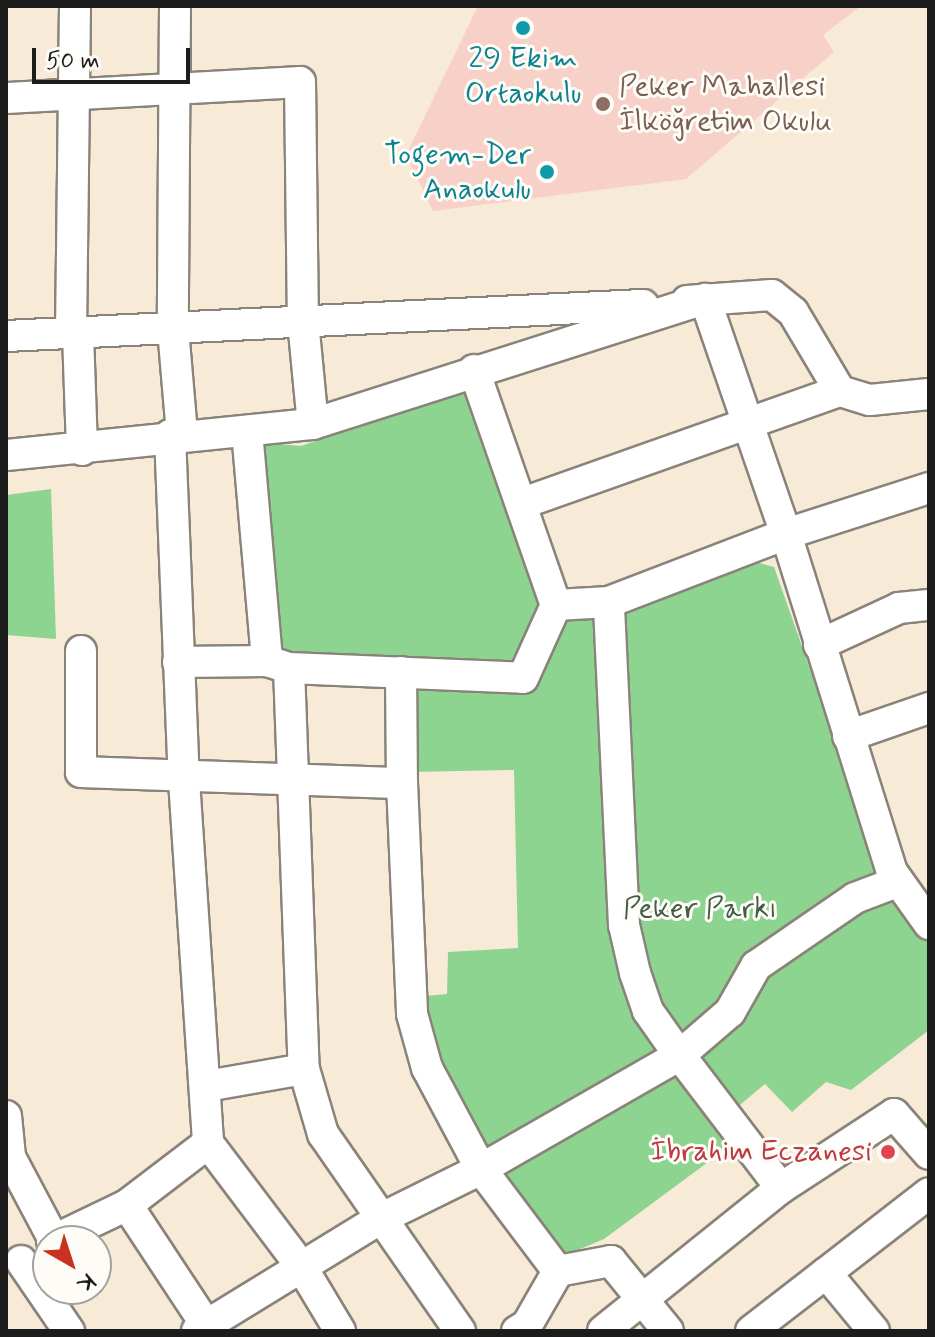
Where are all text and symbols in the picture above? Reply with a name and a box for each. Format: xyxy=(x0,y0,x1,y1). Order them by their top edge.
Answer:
marker: 29 Ekim Ortaokulu xyxy=(514,19,532,37)
scale bar xyxy=(36,32,194,82)
place label: 29 Ekim Ortaokulu xyxy=(465,41,581,112)
text: 50 m xyxy=(46,46,100,77)
place label: Peker Mahallesi İlköğretim Okulu xyxy=(619,69,831,140)
marker: Peker Mahallesi İlköğretim Okulu xyxy=(594,95,612,113)
place label: Togem-Der Anaokulu xyxy=(384,137,531,208)
marker: Togem-Der Anaokulu xyxy=(538,163,556,181)
park label: Peker Parkı xyxy=(625,891,775,927)
place label: İbrahim Eczanesi xyxy=(642,1134,872,1170)
marker: İbrahim Eczanesi xyxy=(879,1143,897,1161)
north arrow xyxy=(32,1225,112,1305)
text: K xyxy=(71,1266,101,1298)

